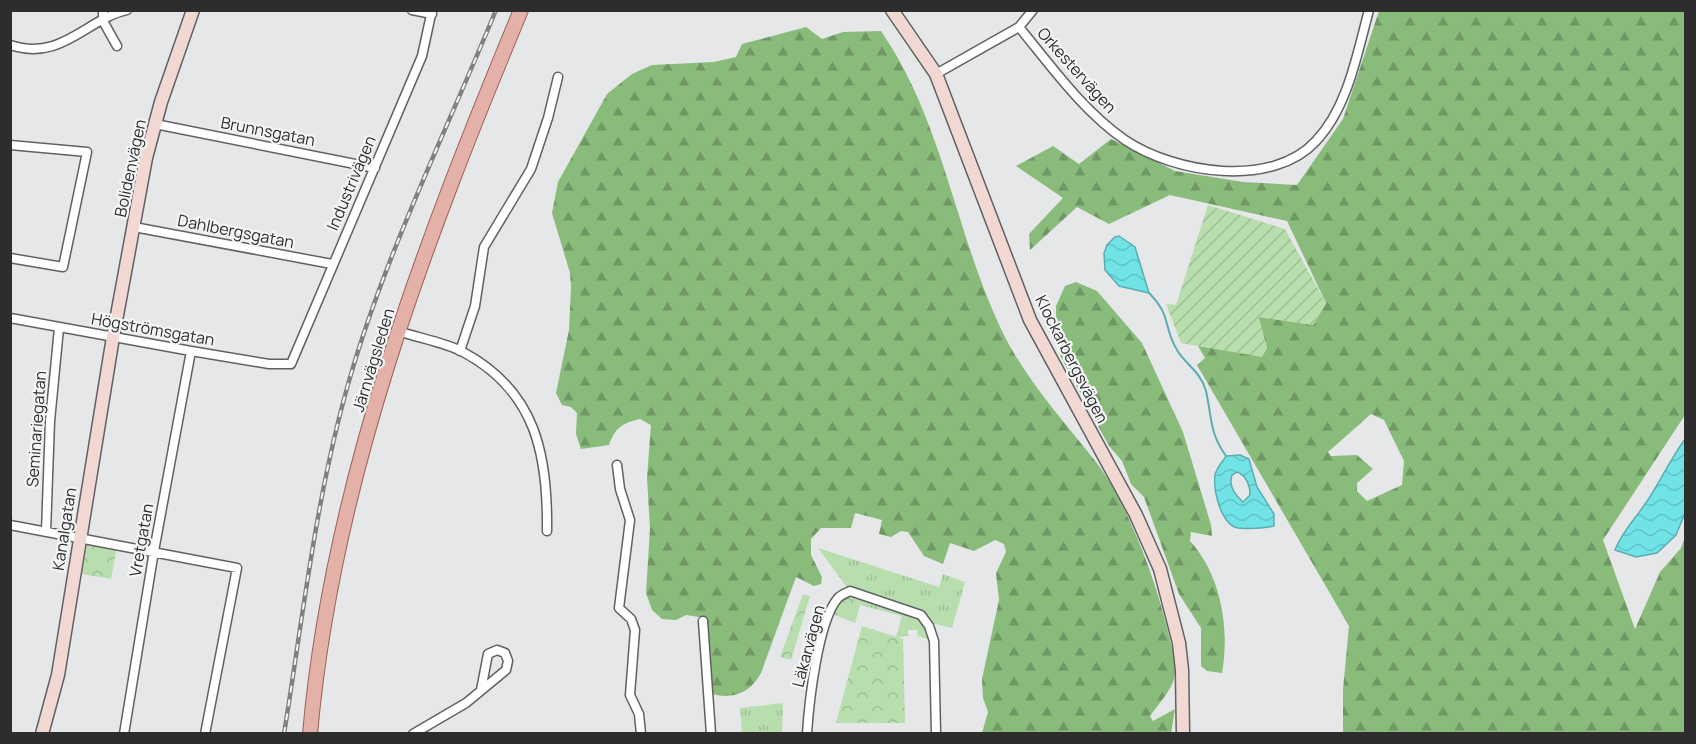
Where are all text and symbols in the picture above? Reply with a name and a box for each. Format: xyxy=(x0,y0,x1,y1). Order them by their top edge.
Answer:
street label: Orkestervägen xyxy=(1032,22,1122,118)
street label: Brunnsgatan xyxy=(219,111,317,151)
street label: Bolidenvägen xyxy=(109,117,151,219)
street label: Industrivägen xyxy=(321,132,381,234)
street label: Dahlbergsgatan xyxy=(176,209,296,253)
street label: Klockarbergsvägen xyxy=(1030,291,1114,427)
street label: Järnvägsleden xyxy=(347,306,399,414)
street label: Högströmsgatan xyxy=(90,307,216,351)
street label: Seminariegatan xyxy=(21,370,51,488)
street label: Kanalgatan xyxy=(47,486,81,572)
street label: Vretgatan xyxy=(124,502,158,578)
street label: Läkarvägen xyxy=(786,602,830,690)

